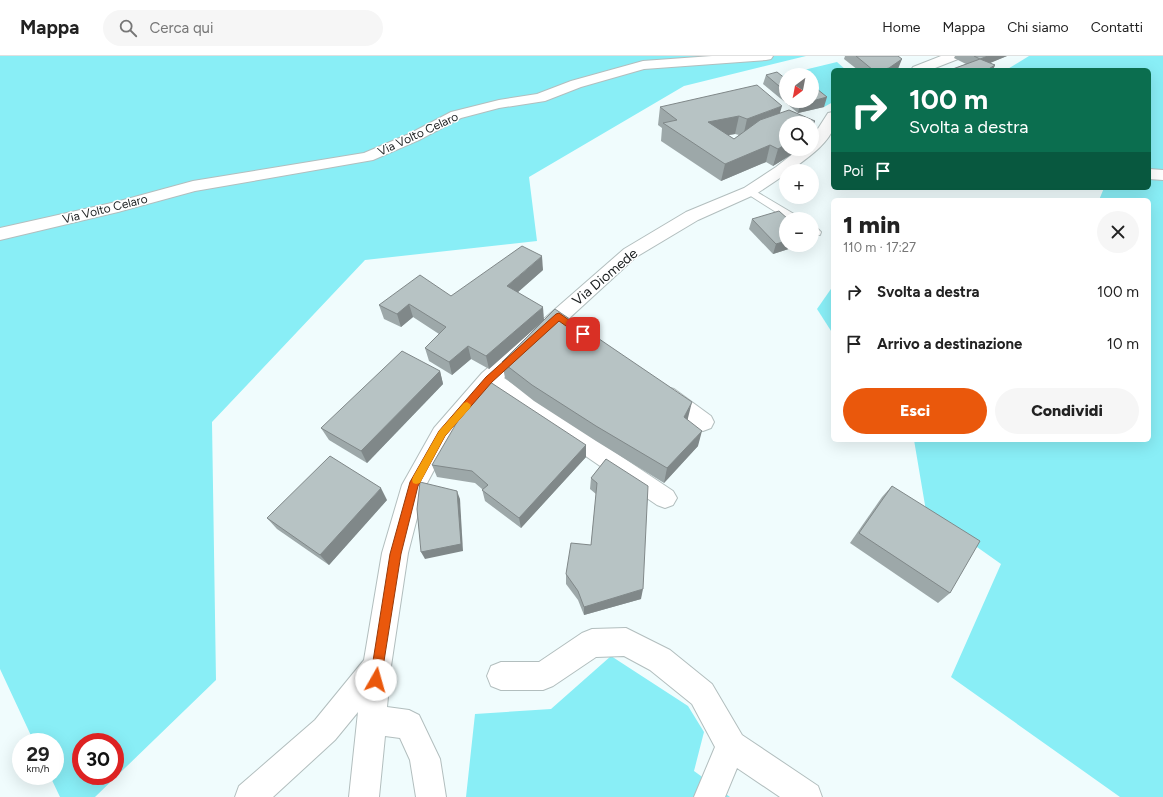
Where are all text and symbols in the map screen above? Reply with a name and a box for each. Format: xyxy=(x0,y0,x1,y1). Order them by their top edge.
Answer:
search box xyxy=(103,10,383,46)
text: Mappa xyxy=(20,16,79,39)
icon: search xyxy=(117,17,139,39)
text: Cerca qui xyxy=(149,19,213,37)
text: Home xyxy=(882,19,921,36)
text: Mappa xyxy=(943,19,985,36)
text: Chi siamo xyxy=(1007,19,1069,36)
text: Contatti xyxy=(1091,19,1143,36)
north arrow xyxy=(779,68,819,108)
map controls xyxy=(779,68,819,252)
text: 100 m xyxy=(909,82,988,116)
icon: right xyxy=(843,84,895,136)
street label: Via Volto Celaro xyxy=(376,109,460,159)
button: search xyxy=(779,116,819,156)
text: Svolta a destra xyxy=(909,116,1028,138)
icon: arrive xyxy=(872,160,894,182)
text: Poi xyxy=(843,162,864,180)
button: + xyxy=(779,164,819,204)
street label: Via Volto Celaro xyxy=(61,192,149,226)
text: 1 min xyxy=(843,210,900,239)
button: close xyxy=(1097,211,1139,253)
button: − xyxy=(779,212,819,252)
text: 110 m · 17:27 xyxy=(843,240,916,255)
street label: Via Diomede xyxy=(569,245,641,309)
icon: right xyxy=(843,281,865,303)
text: Svolta a destra xyxy=(877,283,980,301)
text: 100 m xyxy=(1097,283,1139,301)
pin xyxy=(566,317,600,351)
icon: arrive xyxy=(572,323,594,345)
icon: arrive xyxy=(843,333,865,355)
text: Arrivo a destinazione xyxy=(877,335,1022,353)
text: 10 m xyxy=(1107,335,1139,353)
button: Esci xyxy=(843,388,987,434)
button: Condividi xyxy=(995,388,1139,434)
position arrow xyxy=(355,659,397,701)
speed limit sign: 30 xyxy=(72,733,124,785)
text: 29 xyxy=(26,742,50,766)
text: km/h xyxy=(27,762,49,775)

